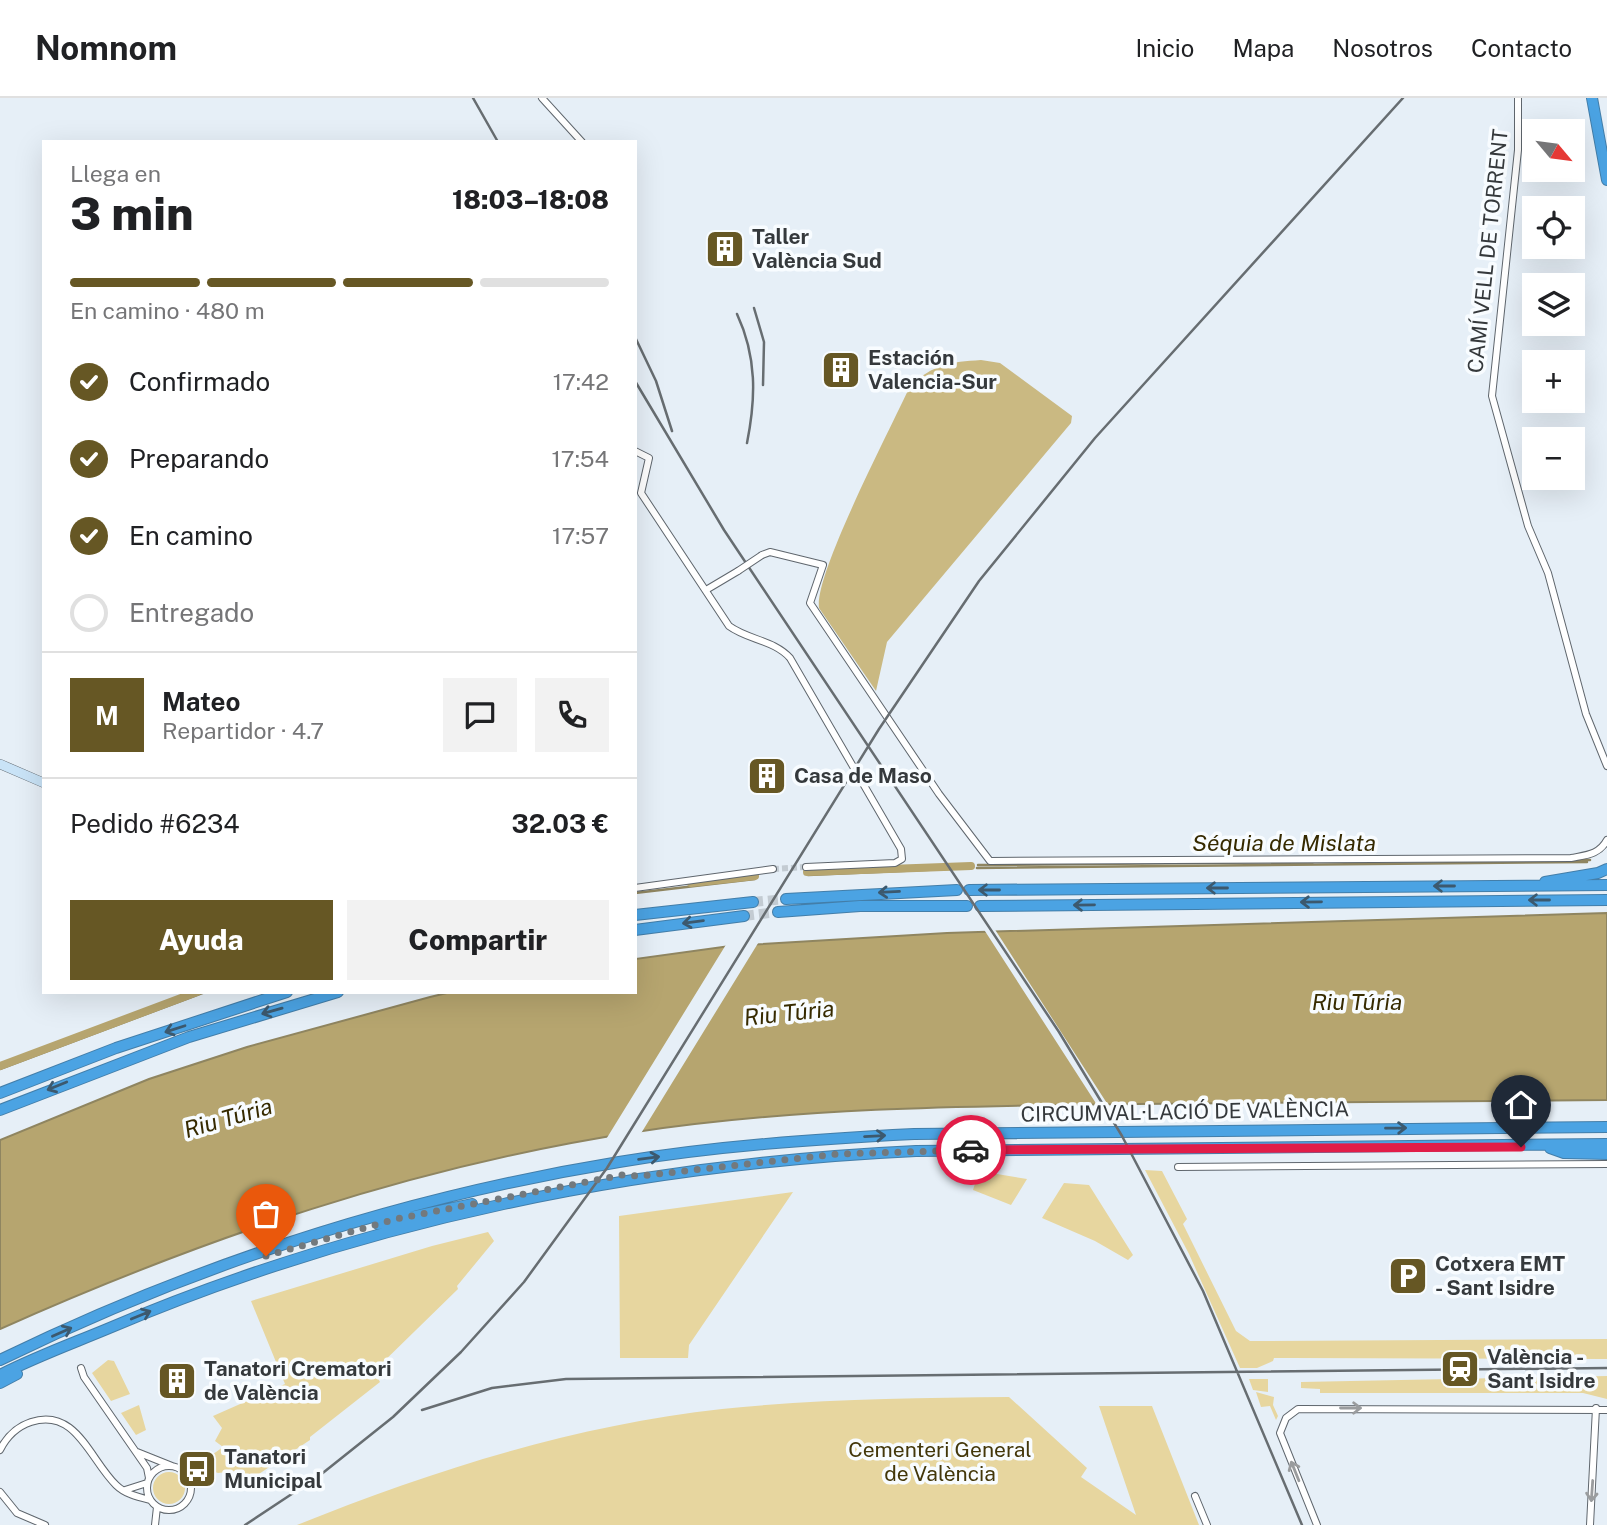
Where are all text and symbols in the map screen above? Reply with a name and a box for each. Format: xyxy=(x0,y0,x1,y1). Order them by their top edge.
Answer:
text: Nomnom xyxy=(35,29,177,67)
text: Inicio xyxy=(1135,34,1194,62)
text: Mapa xyxy=(1232,34,1294,62)
text: Nosotros xyxy=(1332,34,1433,62)
text: Contacto xyxy=(1471,34,1572,62)
north arrow xyxy=(1522,119,1586,182)
map controls xyxy=(1522,119,1585,490)
street label: CAMÍ VELL DE TORRENT xyxy=(1462,128,1513,374)
text: Llega en xyxy=(70,160,161,187)
text: 18:03–18:08 xyxy=(452,184,609,215)
text: 3 min xyxy=(70,186,194,240)
button: locate xyxy=(1522,196,1585,259)
place label: Taller València Sud xyxy=(752,224,882,273)
building icon: Taller València Sud xyxy=(704,228,746,270)
button: layers xyxy=(1522,273,1585,336)
text: En camino · 480 m xyxy=(70,297,265,324)
place label: Estación Valencia-Sur xyxy=(868,345,997,394)
building icon: Estación Valencia-Sur xyxy=(820,349,862,391)
button: + xyxy=(1522,350,1585,413)
icon: check xyxy=(70,363,108,401)
text: Confirmado xyxy=(129,366,270,397)
text: 17:42 xyxy=(553,368,609,395)
button: − xyxy=(1522,427,1585,490)
icon: check xyxy=(70,440,108,478)
text: Preparando xyxy=(129,443,269,474)
text: 17:54 xyxy=(551,445,609,472)
icon: check xyxy=(70,517,108,555)
text: En camino xyxy=(129,520,253,551)
text: 17:57 xyxy=(552,522,609,549)
text: Entregado xyxy=(129,597,254,628)
button: chat xyxy=(443,678,517,752)
button: phone xyxy=(535,678,609,752)
text: Mateo xyxy=(162,686,240,717)
text: M xyxy=(95,700,119,731)
text: Repartidor · 4.7 xyxy=(162,717,324,744)
building icon: Casa de Maso xyxy=(746,755,788,797)
place label: Casa de Maso xyxy=(794,763,932,788)
text: Pedido #6234 xyxy=(70,808,240,839)
text: 32.03 € xyxy=(511,808,609,839)
water label: Séquia de Mislata xyxy=(1192,829,1376,856)
one-way arrow xyxy=(1433,879,1456,893)
one-way arrow xyxy=(1206,881,1229,895)
one-way arrow xyxy=(978,883,1001,897)
one-way arrow xyxy=(878,886,901,899)
one-way arrow xyxy=(1528,893,1551,907)
one-way arrow xyxy=(1300,896,1323,909)
one-way arrow xyxy=(1073,898,1096,912)
button: Ayuda xyxy=(70,900,333,980)
button: Compartir xyxy=(347,900,609,980)
one-way arrow xyxy=(682,915,705,928)
water label: Riu Túria xyxy=(1312,988,1402,1015)
water label: Riu Túria xyxy=(743,994,835,1031)
one-way arrow xyxy=(261,1005,283,1018)
one-way arrow xyxy=(165,1023,187,1036)
pin xyxy=(1491,1075,1551,1147)
one-way arrow xyxy=(47,1080,69,1093)
icon: home xyxy=(1502,1086,1540,1124)
water label: Riu Túria xyxy=(181,1092,275,1143)
street label: CIRCUMVAL·LACIÓ DE VALÈNCIA xyxy=(1020,1096,1350,1127)
courier xyxy=(936,1115,1006,1185)
one-way arrow xyxy=(1385,1122,1408,1135)
one-way arrow xyxy=(863,1129,886,1142)
icon: car xyxy=(952,1131,990,1169)
one-way arrow xyxy=(637,1152,660,1165)
pin xyxy=(236,1184,296,1256)
icon: bag xyxy=(247,1195,285,1233)
place label: Cotxera EMT - Sant Isidre xyxy=(1435,1251,1565,1300)
parking icon: Cotxera EMT - Sant Isidre xyxy=(1387,1255,1429,1297)
one-way arrow xyxy=(129,1308,151,1321)
one-way arrow xyxy=(51,1325,72,1338)
place label: València - Sant Isidre xyxy=(1487,1344,1596,1393)
station icon: València - Sant Isidre xyxy=(1439,1348,1481,1390)
place label: Tanatori Crematori de València xyxy=(204,1356,392,1405)
building icon: Tanatori Crematori de València xyxy=(156,1360,198,1402)
one-way arrow xyxy=(1339,1401,1362,1415)
park label: Cementeri General de València xyxy=(848,1437,1032,1486)
place label: Tanatori Municipal xyxy=(224,1444,323,1493)
bus stop icon: Tanatori Municipal xyxy=(176,1448,218,1490)
one-way arrow xyxy=(1288,1461,1301,1483)
one-way arrow xyxy=(1586,1479,1599,1502)

